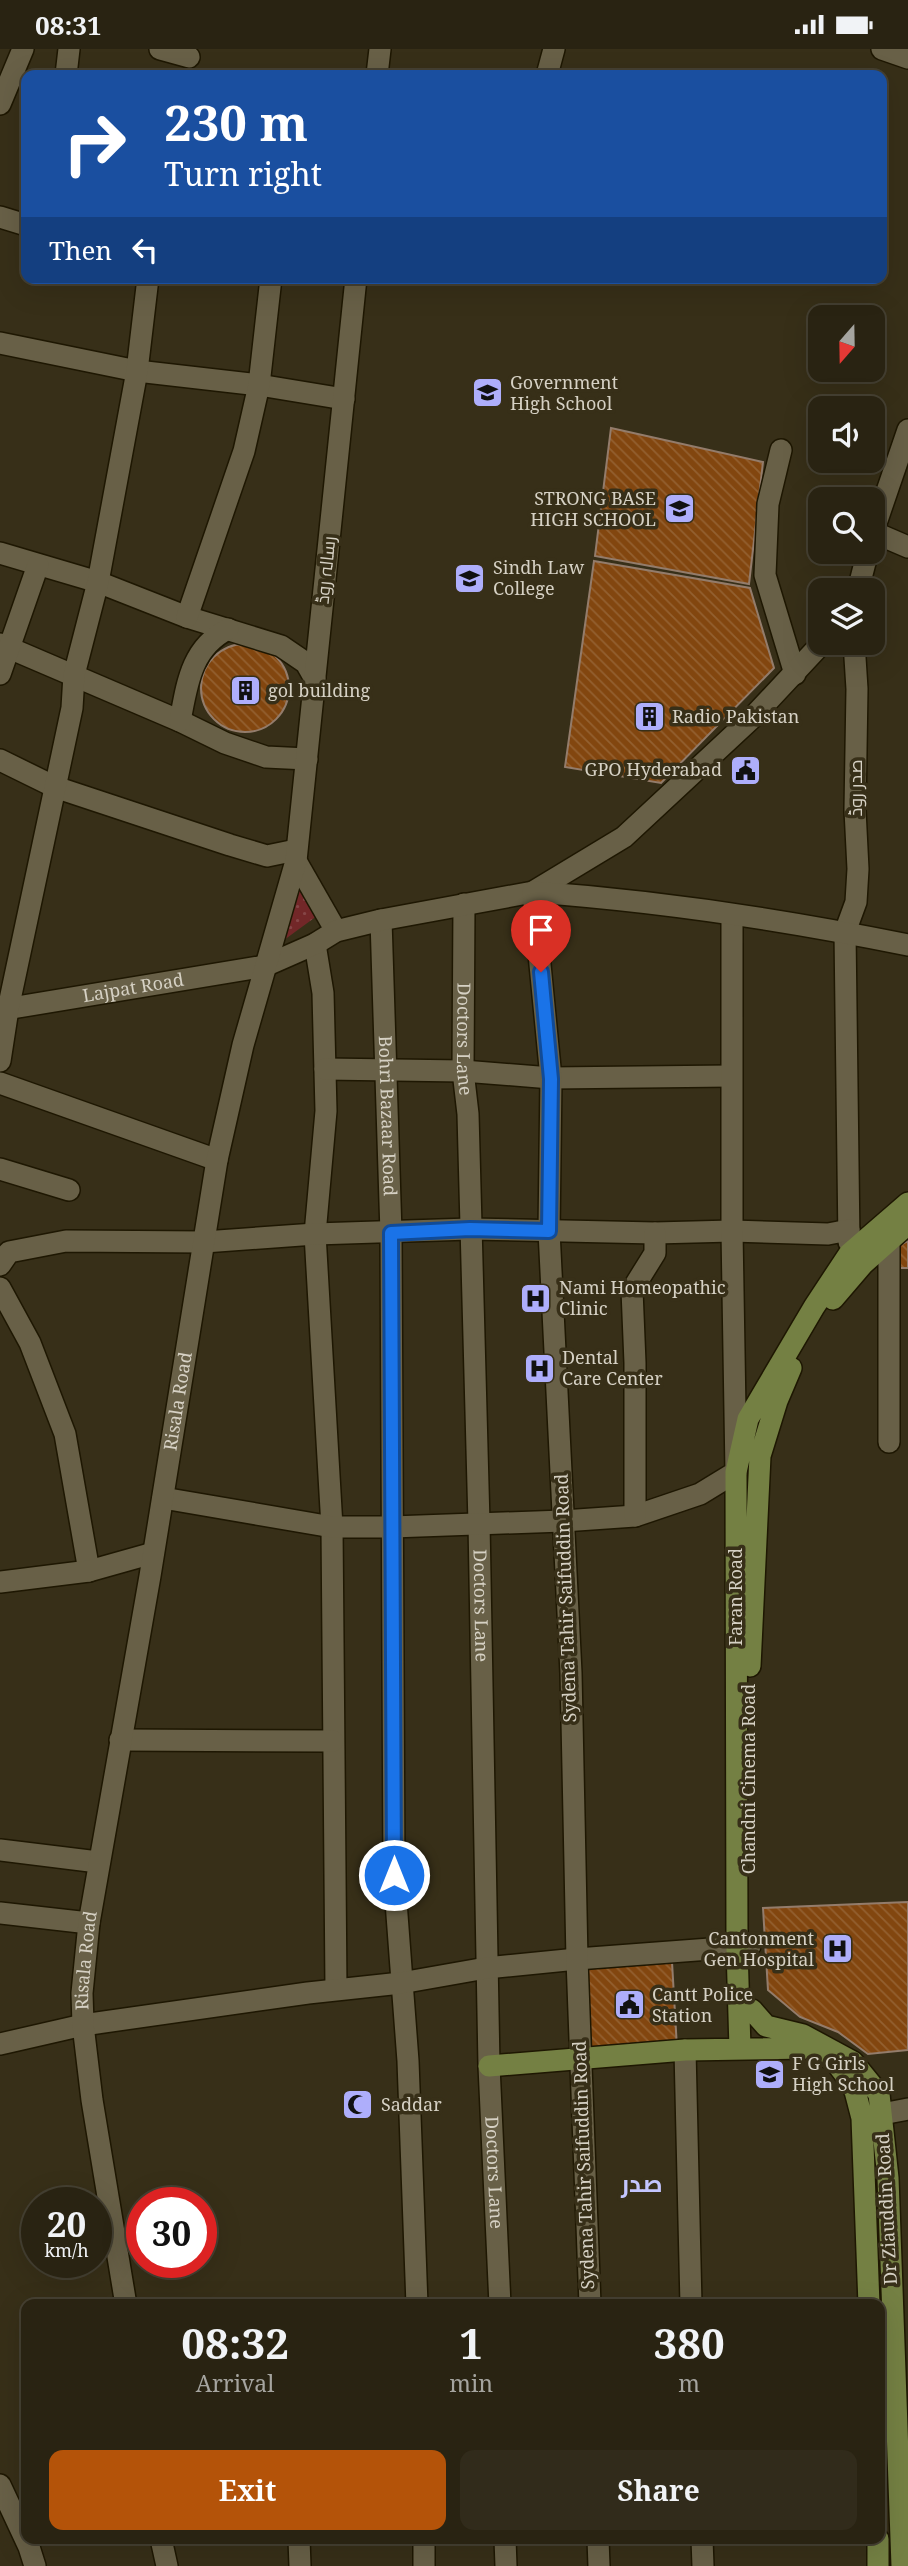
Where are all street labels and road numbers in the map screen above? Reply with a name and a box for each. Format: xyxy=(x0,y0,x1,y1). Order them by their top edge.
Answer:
street label: رسالہ روڈ xyxy=(310,535,341,605)
street label: صدر روڈ xyxy=(843,759,867,817)
street label: Lajpat Road xyxy=(81,967,185,1007)
street label: Doctors Lane xyxy=(452,982,479,1097)
street label: Bohri Bazaar Road xyxy=(374,1035,403,1196)
street label: Risala Road xyxy=(157,1350,197,1452)
street label: Sydena Tahir Saifuddin Road xyxy=(549,1473,581,1723)
street label: Faran Road xyxy=(723,1548,747,1646)
street label: Doctors Lane xyxy=(468,1549,495,1662)
street label: Chandni Cinema Road xyxy=(736,1684,760,1874)
street label: Risala Road xyxy=(69,1909,102,2011)
street label: Sydena Tahir Saifuddin Road xyxy=(567,2040,599,2290)
street label: Doctors Lane xyxy=(480,2115,509,2229)
street label: Dr Ziauddin Road xyxy=(870,2133,902,2285)

